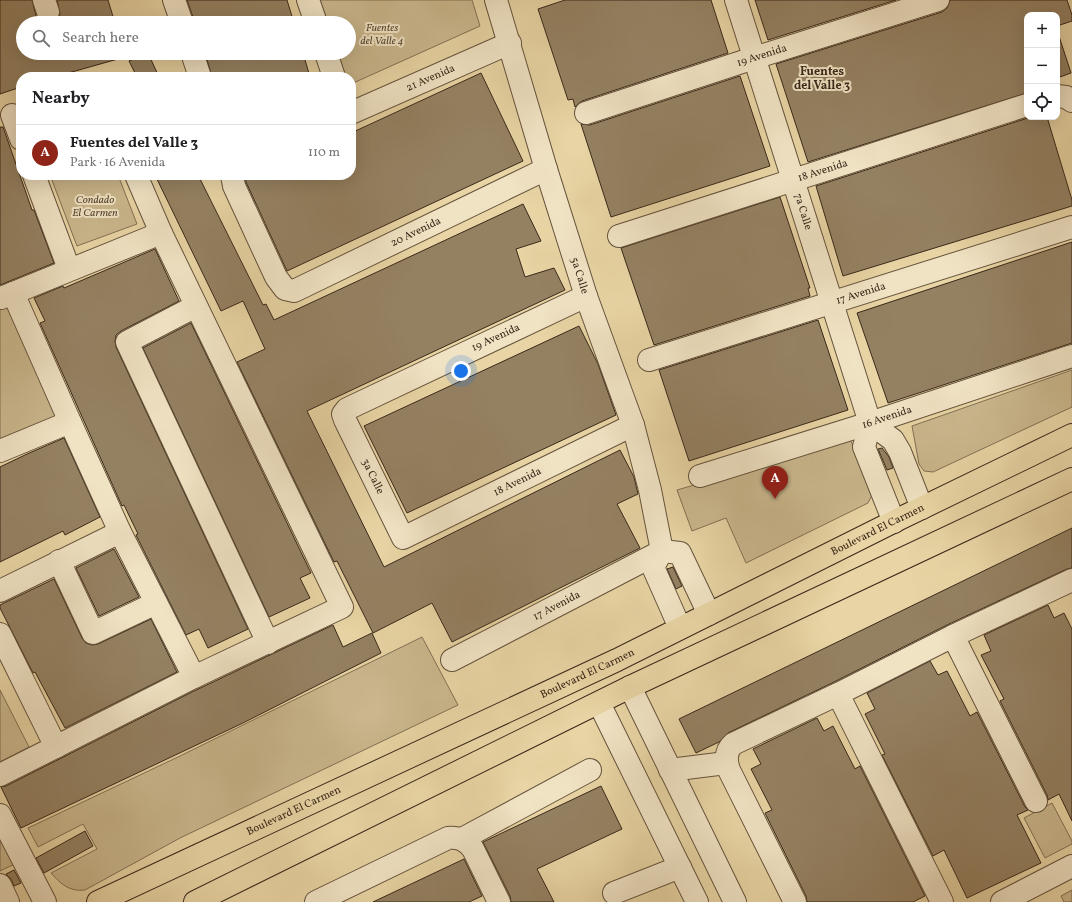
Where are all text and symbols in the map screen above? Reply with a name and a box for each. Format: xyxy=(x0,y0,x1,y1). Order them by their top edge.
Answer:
map controls xyxy=(1024,12,1060,120)
button: + xyxy=(1024,12,1060,48)
search box xyxy=(16,16,356,60)
park label: Fuentes del Valle 4 xyxy=(361,21,404,49)
icon: search xyxy=(30,27,52,49)
text: Search here xyxy=(62,28,139,49)
street label: 19 Avenida xyxy=(735,40,789,71)
button: − xyxy=(1024,48,1060,84)
street label: 21 Avenida xyxy=(404,60,458,95)
district label: Fuentes del Valle 3 xyxy=(794,64,850,94)
button: locate xyxy=(1024,84,1060,120)
text: Nearby xyxy=(32,87,90,110)
text: Fuentes del Valle 3 xyxy=(70,133,198,154)
text: A xyxy=(40,144,50,162)
text: 110 m xyxy=(308,144,340,162)
text: Park · 16 Avenida xyxy=(70,154,165,172)
street label: 18 Avenida xyxy=(796,155,850,186)
street label: 7a Calle xyxy=(790,191,816,232)
park label: Condado El Carmen xyxy=(72,193,118,221)
street label: 20 Avenida xyxy=(388,213,444,251)
street label: 5a Calle xyxy=(567,255,592,296)
street label: 17 Avenida xyxy=(834,278,888,308)
street label: 19 Avenida xyxy=(469,320,523,356)
your location xyxy=(451,361,471,381)
street label: 16 Avenida xyxy=(860,402,914,433)
street label: 3a Calle xyxy=(358,456,388,497)
street label: 18 Avenida xyxy=(491,463,544,500)
pin: A xyxy=(762,466,788,499)
street label: Boulevard El Carmen xyxy=(828,500,927,559)
street label: 17 Avenida xyxy=(530,587,583,624)
street label: Boulevard El Carmen xyxy=(538,645,637,702)
street label: Boulevard El Carmen xyxy=(244,782,344,839)

